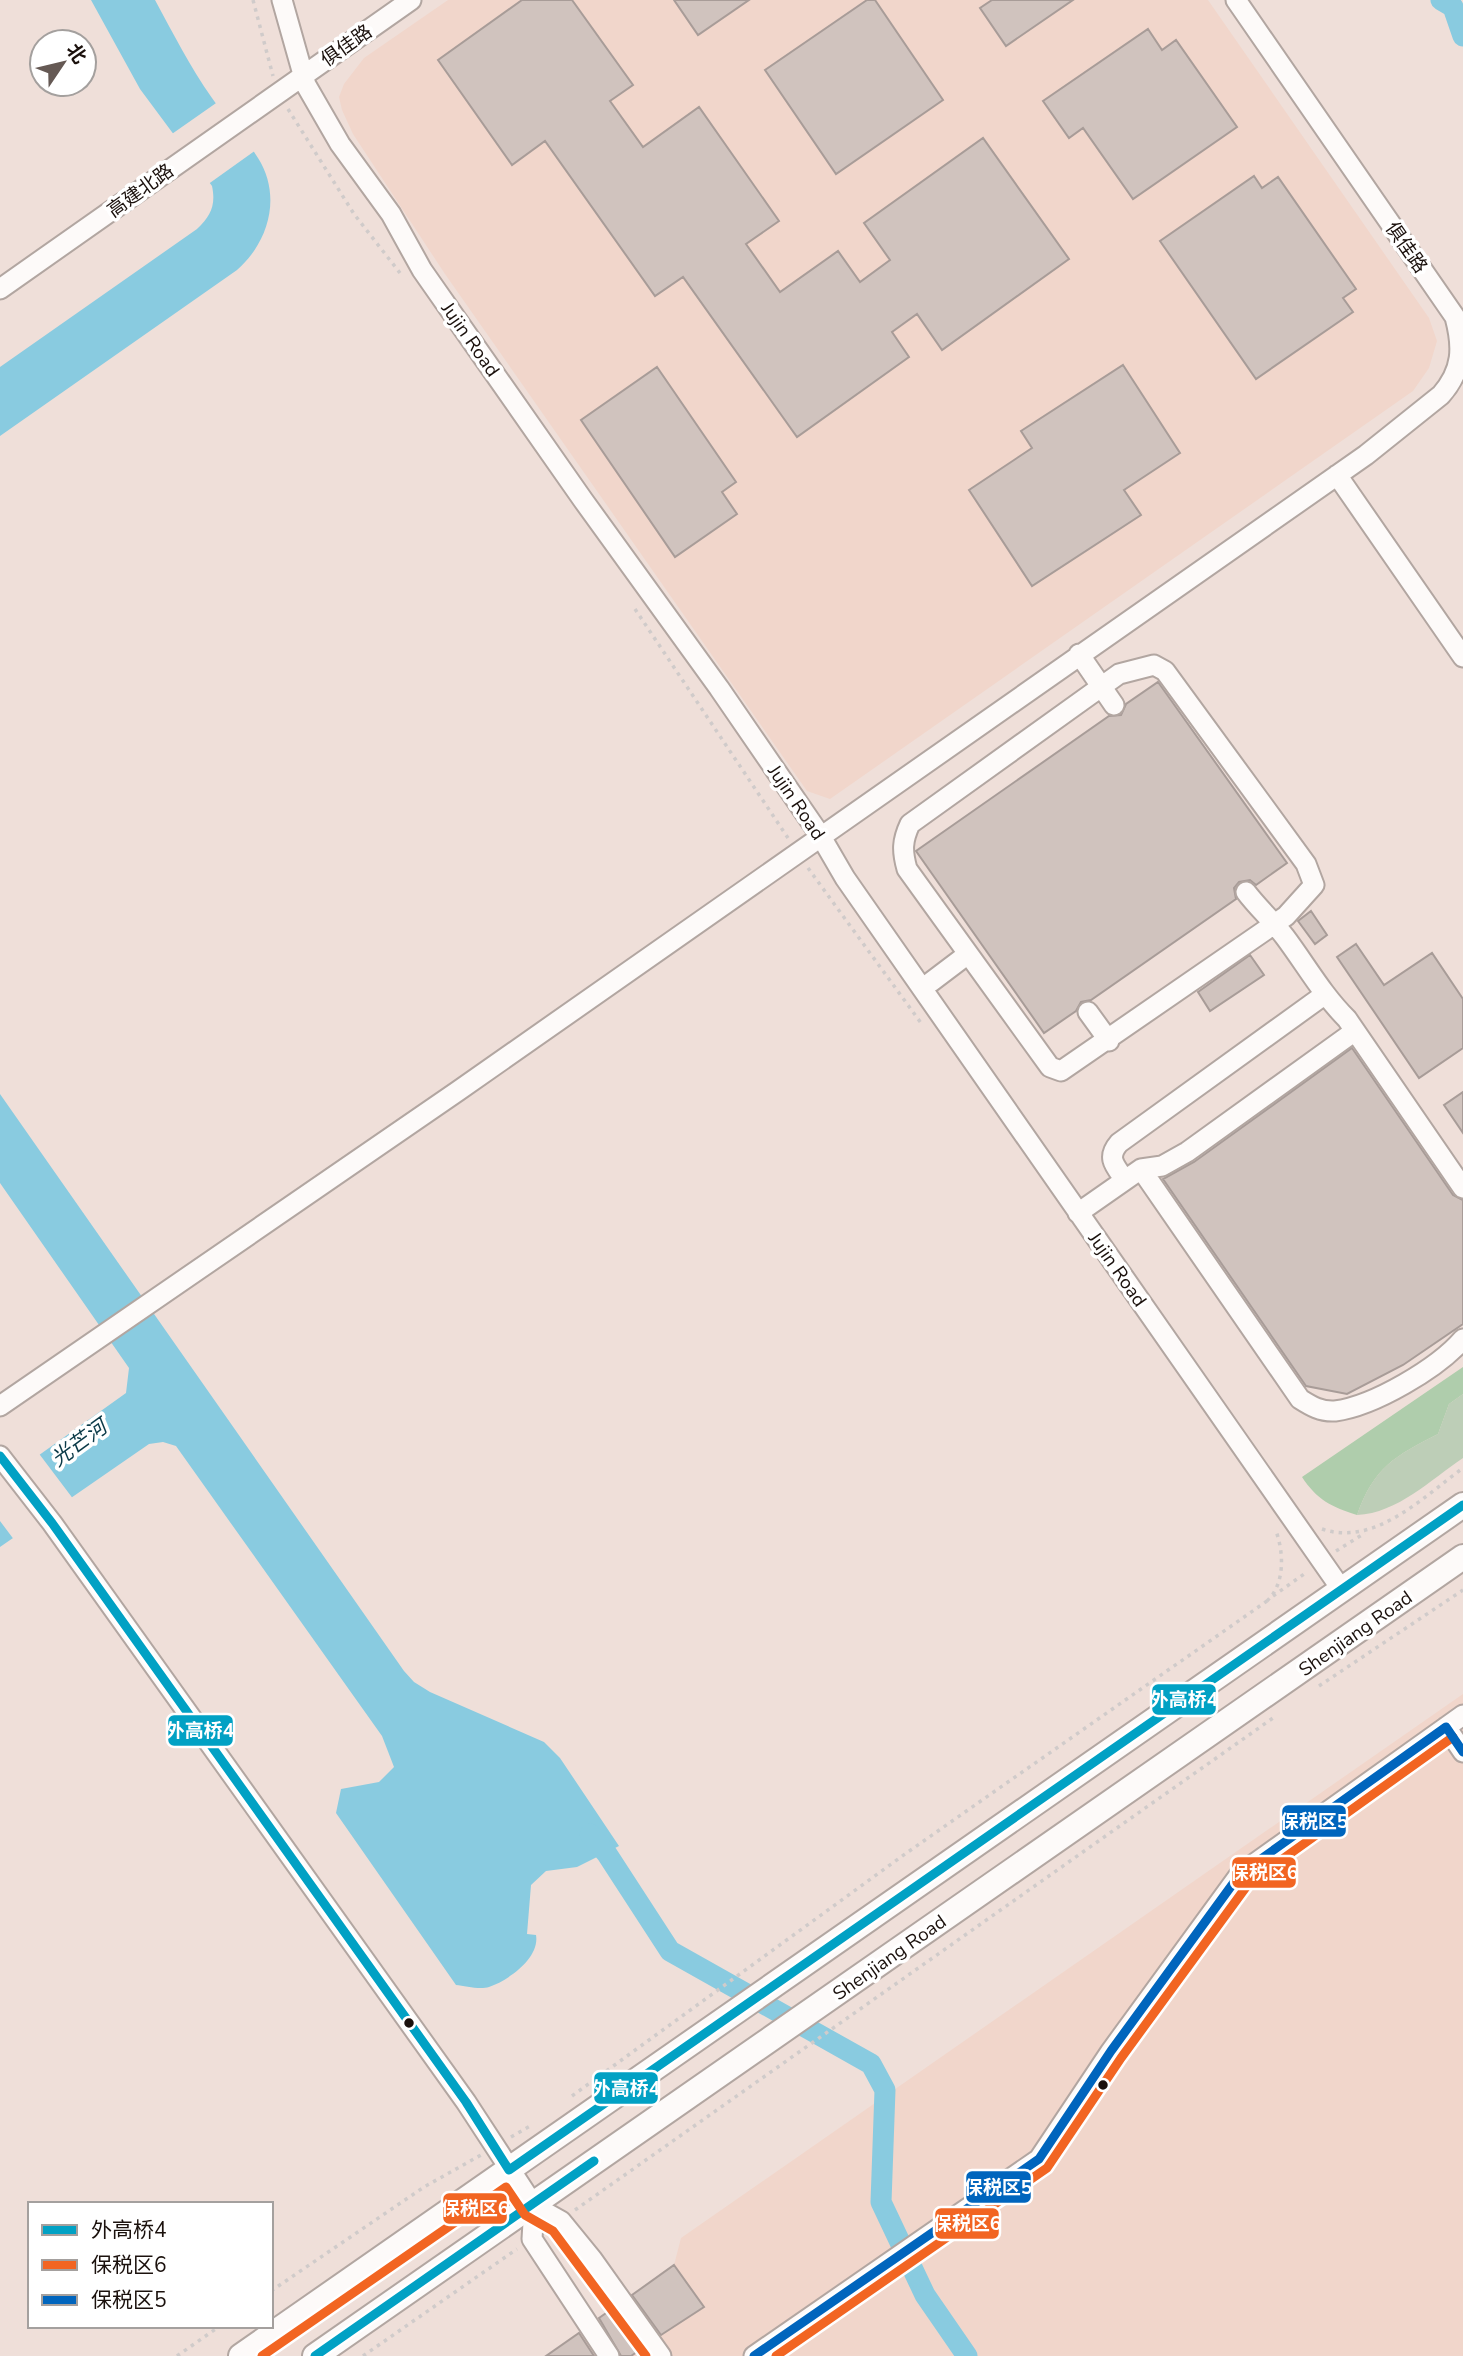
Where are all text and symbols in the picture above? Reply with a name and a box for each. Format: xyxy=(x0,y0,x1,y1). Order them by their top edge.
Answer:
street label: 俱佳路 xyxy=(316,19,377,73)
north arrow xyxy=(28,28,98,98)
text: 北 xyxy=(60,39,92,69)
street label: 高建北路 xyxy=(102,158,179,224)
street label: 俱佳路 xyxy=(1379,217,1433,278)
street label: Jujin Road xyxy=(434,296,505,382)
street label: Jujin Road xyxy=(761,759,831,845)
street label: Jujin Road xyxy=(1081,1226,1152,1312)
water label: 光芒河 xyxy=(45,1411,116,1473)
street label: Shenjiang Road xyxy=(1293,1585,1418,1683)
line badge: 外高桥4 xyxy=(1151,1683,1217,1716)
text: 外高桥4 xyxy=(1150,1687,1218,1713)
line badge: 外高桥4 xyxy=(167,1714,234,1747)
text: 外高桥4 xyxy=(166,1718,234,1744)
line badge: 保税区5 xyxy=(1281,1804,1347,1838)
text: 保税区5 xyxy=(1280,1809,1348,1835)
line badge: 保税区6 xyxy=(1231,1856,1297,1889)
text: 保税区6 xyxy=(1230,1860,1298,1886)
street label: Shenjiang Road xyxy=(827,1909,952,2007)
unlabelled marker xyxy=(402,2016,416,2030)
line badge: 外高桥4 xyxy=(593,2071,659,2105)
text: 外高桥4 xyxy=(592,2076,660,2102)
unlabelled marker xyxy=(1096,2078,1110,2092)
line badge: 保税区5 xyxy=(965,2170,1032,2204)
text: 保税区5 xyxy=(964,2175,1032,2201)
line badge: 保税区6 xyxy=(442,2192,508,2225)
text: 保税区6 xyxy=(441,2196,509,2222)
legend xyxy=(28,2202,273,2328)
line badge: 保税区6 xyxy=(934,2207,1000,2240)
text: 保税区6 xyxy=(933,2211,1001,2237)
text: 外高桥4 xyxy=(91,2216,167,2244)
text: 保税区6 xyxy=(91,2251,167,2279)
text: 保税区5 xyxy=(91,2286,167,2314)

